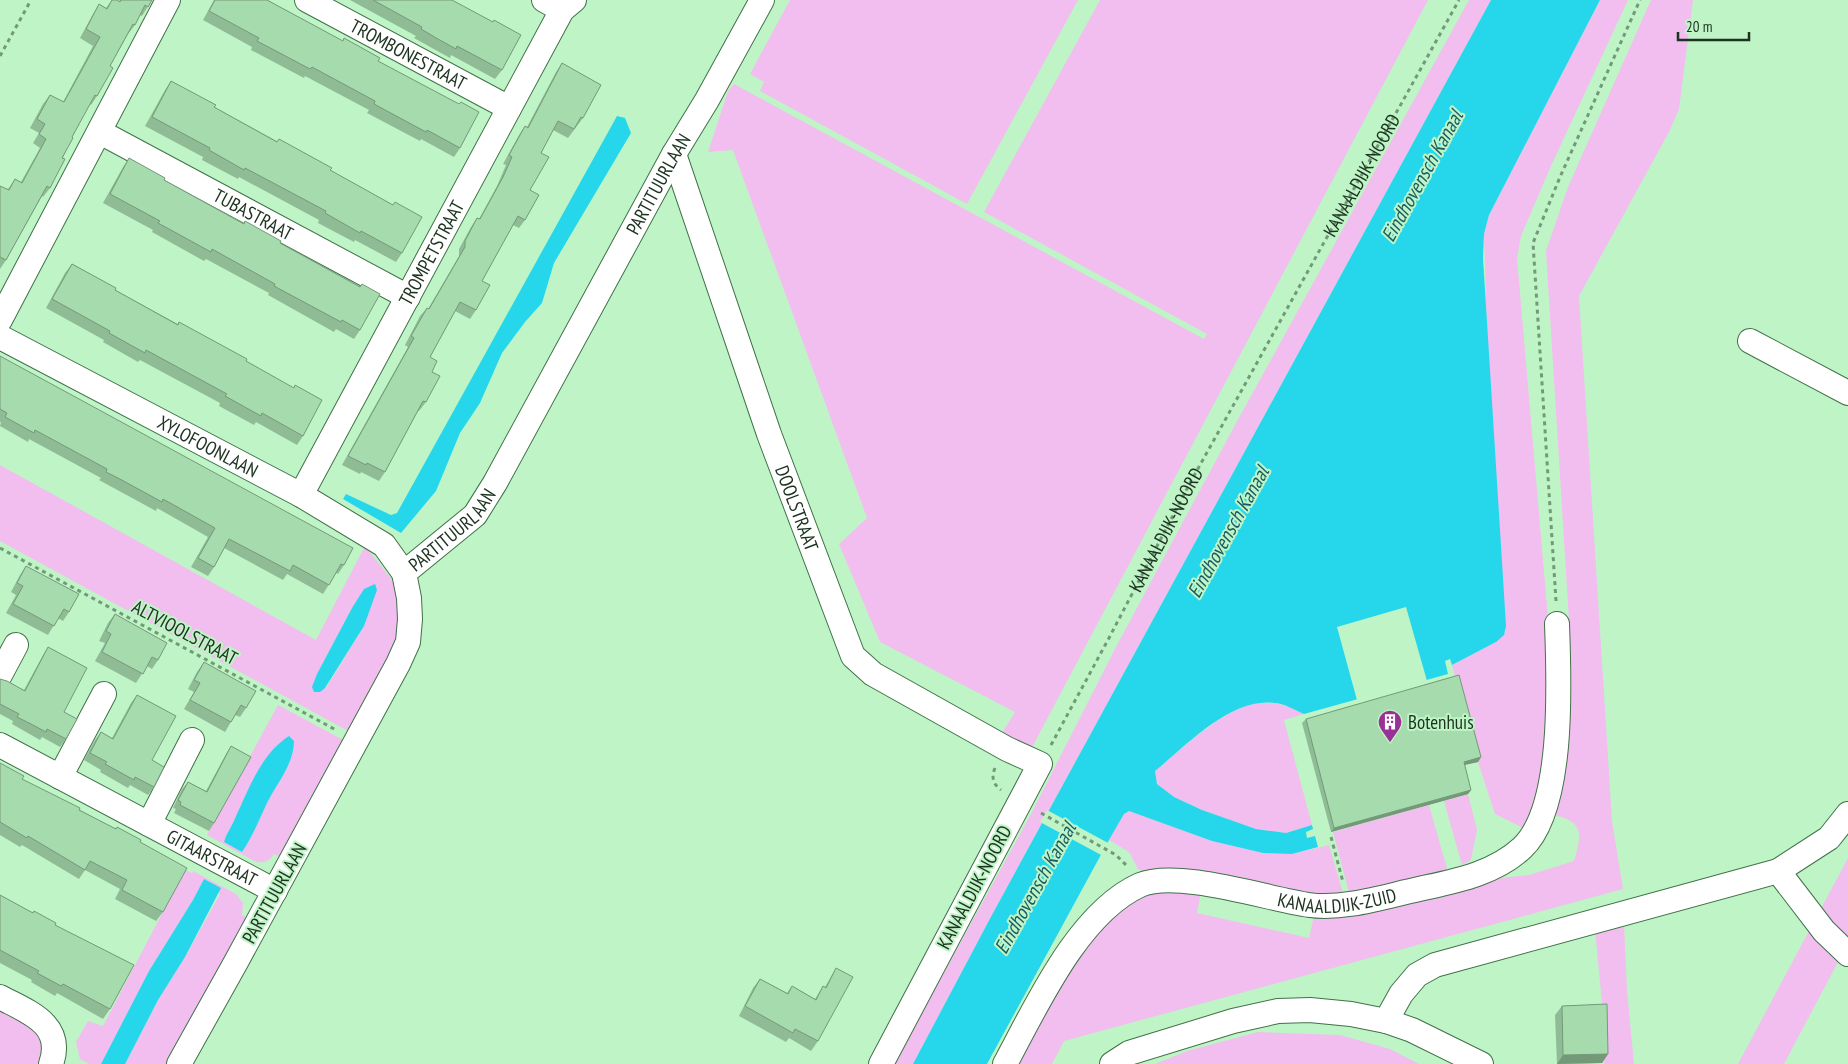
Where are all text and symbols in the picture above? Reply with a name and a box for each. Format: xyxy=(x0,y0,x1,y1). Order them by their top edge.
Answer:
scale bar xyxy=(1678,10,1749,42)
street label: TROMBONESTRAAT xyxy=(346,13,471,95)
text: 20 m xyxy=(1686,17,1712,36)
water label: Eindhovensch Kanaal xyxy=(1375,104,1470,246)
street label: KANAALDIJK-NOORD xyxy=(1318,109,1405,241)
street label: PARTITUURLAAN xyxy=(621,129,696,238)
street label: TUBASTRAAT xyxy=(209,183,298,246)
street label: TROMPETSTRAAT xyxy=(393,196,470,309)
street label: XYLOFOONLAAN xyxy=(154,410,262,482)
water label: Eindhovensch Kanaal xyxy=(1181,460,1276,602)
street label: DOOLSTRAAT xyxy=(770,462,824,555)
street label: KANAALDIJK-NOORD xyxy=(1123,463,1208,596)
street label: PARTITUURLAAN xyxy=(404,484,501,576)
street label: ALTVIOOLSTRAAT xyxy=(128,594,242,670)
building icon: Botenhuis xyxy=(1377,709,1403,743)
place label: Botenhuis xyxy=(1408,710,1474,734)
water label: Eindhovensch Kanaal xyxy=(988,816,1083,958)
street label: KANAALDIJK-NOORD xyxy=(931,821,1017,953)
street label: GITAARSTRAAT xyxy=(163,824,262,892)
street label: PARTITUURLAAN xyxy=(237,839,311,947)
street label: KANAALDIJK-ZUID xyxy=(1276,883,1399,918)

